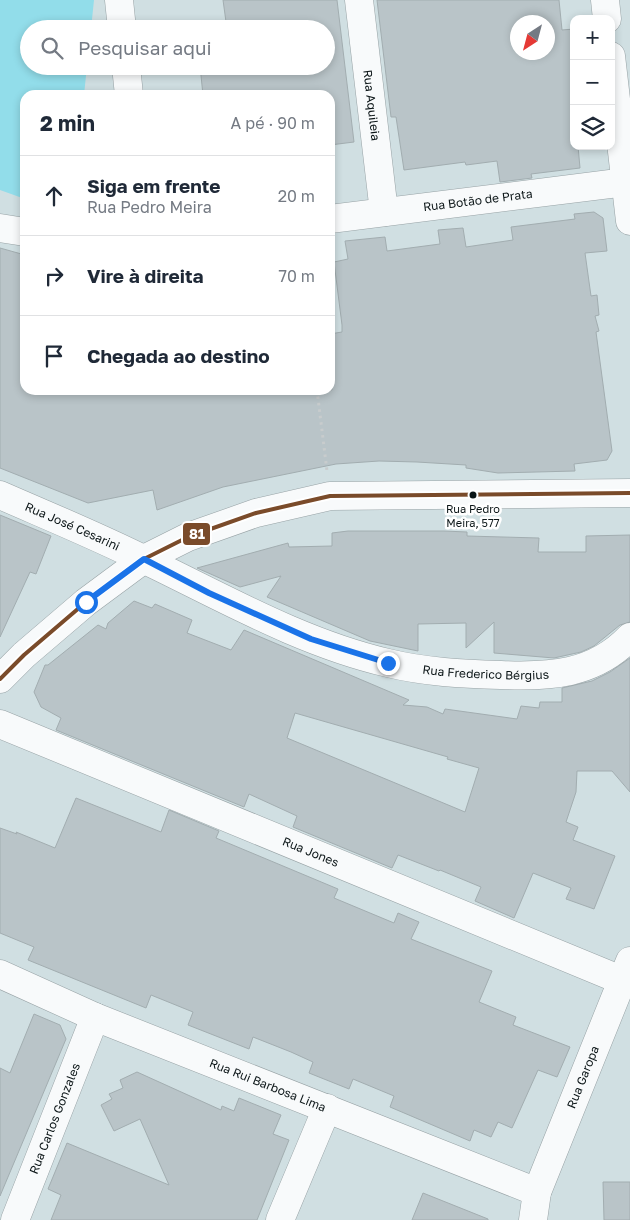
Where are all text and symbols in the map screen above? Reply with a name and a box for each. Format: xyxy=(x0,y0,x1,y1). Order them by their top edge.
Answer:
north arrow xyxy=(510,15,555,60)
map controls xyxy=(570,15,615,150)
button: + xyxy=(570,15,615,60)
search box xyxy=(20,20,335,75)
icon: search xyxy=(38,34,66,62)
text: Pesquisar aqui xyxy=(78,36,212,59)
button: − xyxy=(570,60,615,105)
street label: Rua Aquileia xyxy=(360,69,384,142)
button: layers xyxy=(570,105,615,150)
text: 2 min xyxy=(40,110,95,136)
text: A pé · 90 m xyxy=(231,113,315,133)
text: Siga em frente xyxy=(87,174,221,197)
icon: ahead xyxy=(40,182,68,210)
text: 20 m xyxy=(278,186,315,206)
street label: Rua Botão de Prata xyxy=(422,186,533,214)
text: Rua Pedro Meira xyxy=(87,197,212,217)
icon: right xyxy=(40,262,68,290)
text: Vire à direita xyxy=(87,264,204,287)
text: 70 m xyxy=(278,266,315,286)
icon: arrive xyxy=(40,342,68,370)
text: Chegada ao destino xyxy=(87,344,270,367)
marker: Rua Pedro Meira, 577 xyxy=(468,490,478,500)
street label: Rua José Cesarini xyxy=(23,499,122,554)
place label: Rua Pedro Meira, 577 xyxy=(446,502,500,529)
line badge: 81 xyxy=(182,522,211,546)
text: 81 xyxy=(189,525,205,542)
route start xyxy=(75,591,98,614)
route end xyxy=(377,652,400,675)
street label: Rua Frederico Bérgius xyxy=(422,662,550,683)
street label: Rua Jones xyxy=(280,833,341,870)
street label: Rua Garopa xyxy=(563,1044,602,1111)
street label: Rua Rui Barbosa Lima xyxy=(207,1055,328,1115)
street label: Rua Carlos Gonzales xyxy=(26,1061,83,1176)

